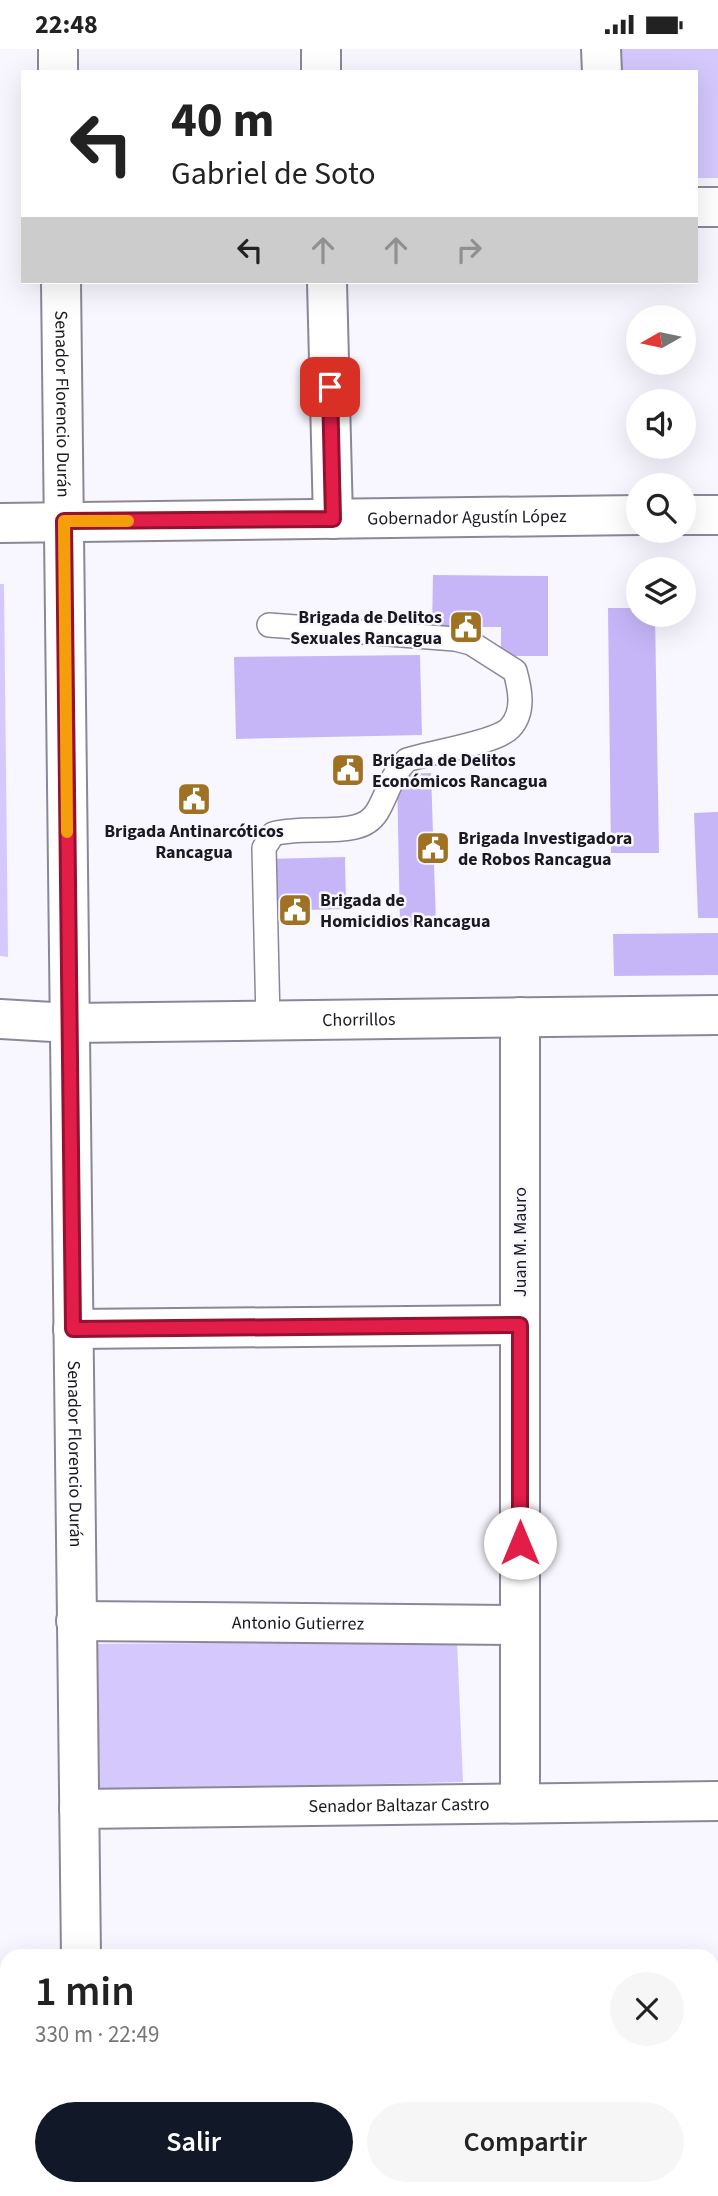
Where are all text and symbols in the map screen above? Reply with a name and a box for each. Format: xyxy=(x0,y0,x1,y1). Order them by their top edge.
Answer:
text: 22:48 xyxy=(35,6,98,43)
text: 40 m xyxy=(171,86,275,156)
icon: left xyxy=(56,98,147,189)
text: Gabriel de Soto xyxy=(171,151,376,197)
icon: left xyxy=(231,231,269,269)
icon: ahead xyxy=(304,231,342,269)
icon: ahead xyxy=(377,231,415,269)
icon: right xyxy=(450,231,488,269)
north arrow xyxy=(626,305,696,375)
map controls xyxy=(626,305,696,627)
street label: Senador Florencio Durán xyxy=(48,310,76,498)
pin xyxy=(300,357,360,417)
icon: arrive xyxy=(311,368,349,406)
button: sound xyxy=(626,389,696,459)
button: search xyxy=(626,473,696,543)
street label: Gobernador Agustín López xyxy=(367,504,567,531)
button: layers xyxy=(626,557,696,627)
place label: Brigada de Delitos Sexuales Rancagua xyxy=(290,605,442,651)
public building icon: Brigada de Delitos Sexuales Rancagua xyxy=(447,608,485,646)
place label: Brigada de Delitos Económicos Rancagua xyxy=(372,748,547,794)
public building icon: Brigada de Delitos Económicos Rancagua xyxy=(329,751,367,789)
public building icon: Brigada Antinarcóticos Rancagua xyxy=(175,780,213,818)
place label: Brigada Antinarcóticos Rancagua xyxy=(104,819,284,865)
place label: Brigada Investigadora de Robos Rancagua xyxy=(458,826,632,872)
public building icon: Brigada Investigadora de Robos Rancagua xyxy=(414,829,452,867)
place label: Brigada de Homicidios Rancagua xyxy=(320,888,490,934)
public building icon: Brigada de Homicidios Rancagua xyxy=(276,891,314,929)
street label: Chorrillos xyxy=(322,1007,396,1033)
street label: Juan M. Mauro xyxy=(508,1187,533,1297)
street label: Senador Florencio Durán xyxy=(61,1360,88,1548)
position arrow xyxy=(483,1506,557,1580)
street label: Antonio Gutierrez xyxy=(232,1610,365,1637)
street label: Senador Baltazar Castro xyxy=(308,1792,490,1819)
text: 1 min xyxy=(35,1962,135,2022)
button: close xyxy=(610,1972,684,2046)
text: 330 m · 22:49 xyxy=(35,2018,159,2051)
button: Salir xyxy=(35,2102,353,2182)
button: Compartir xyxy=(367,2102,684,2182)

